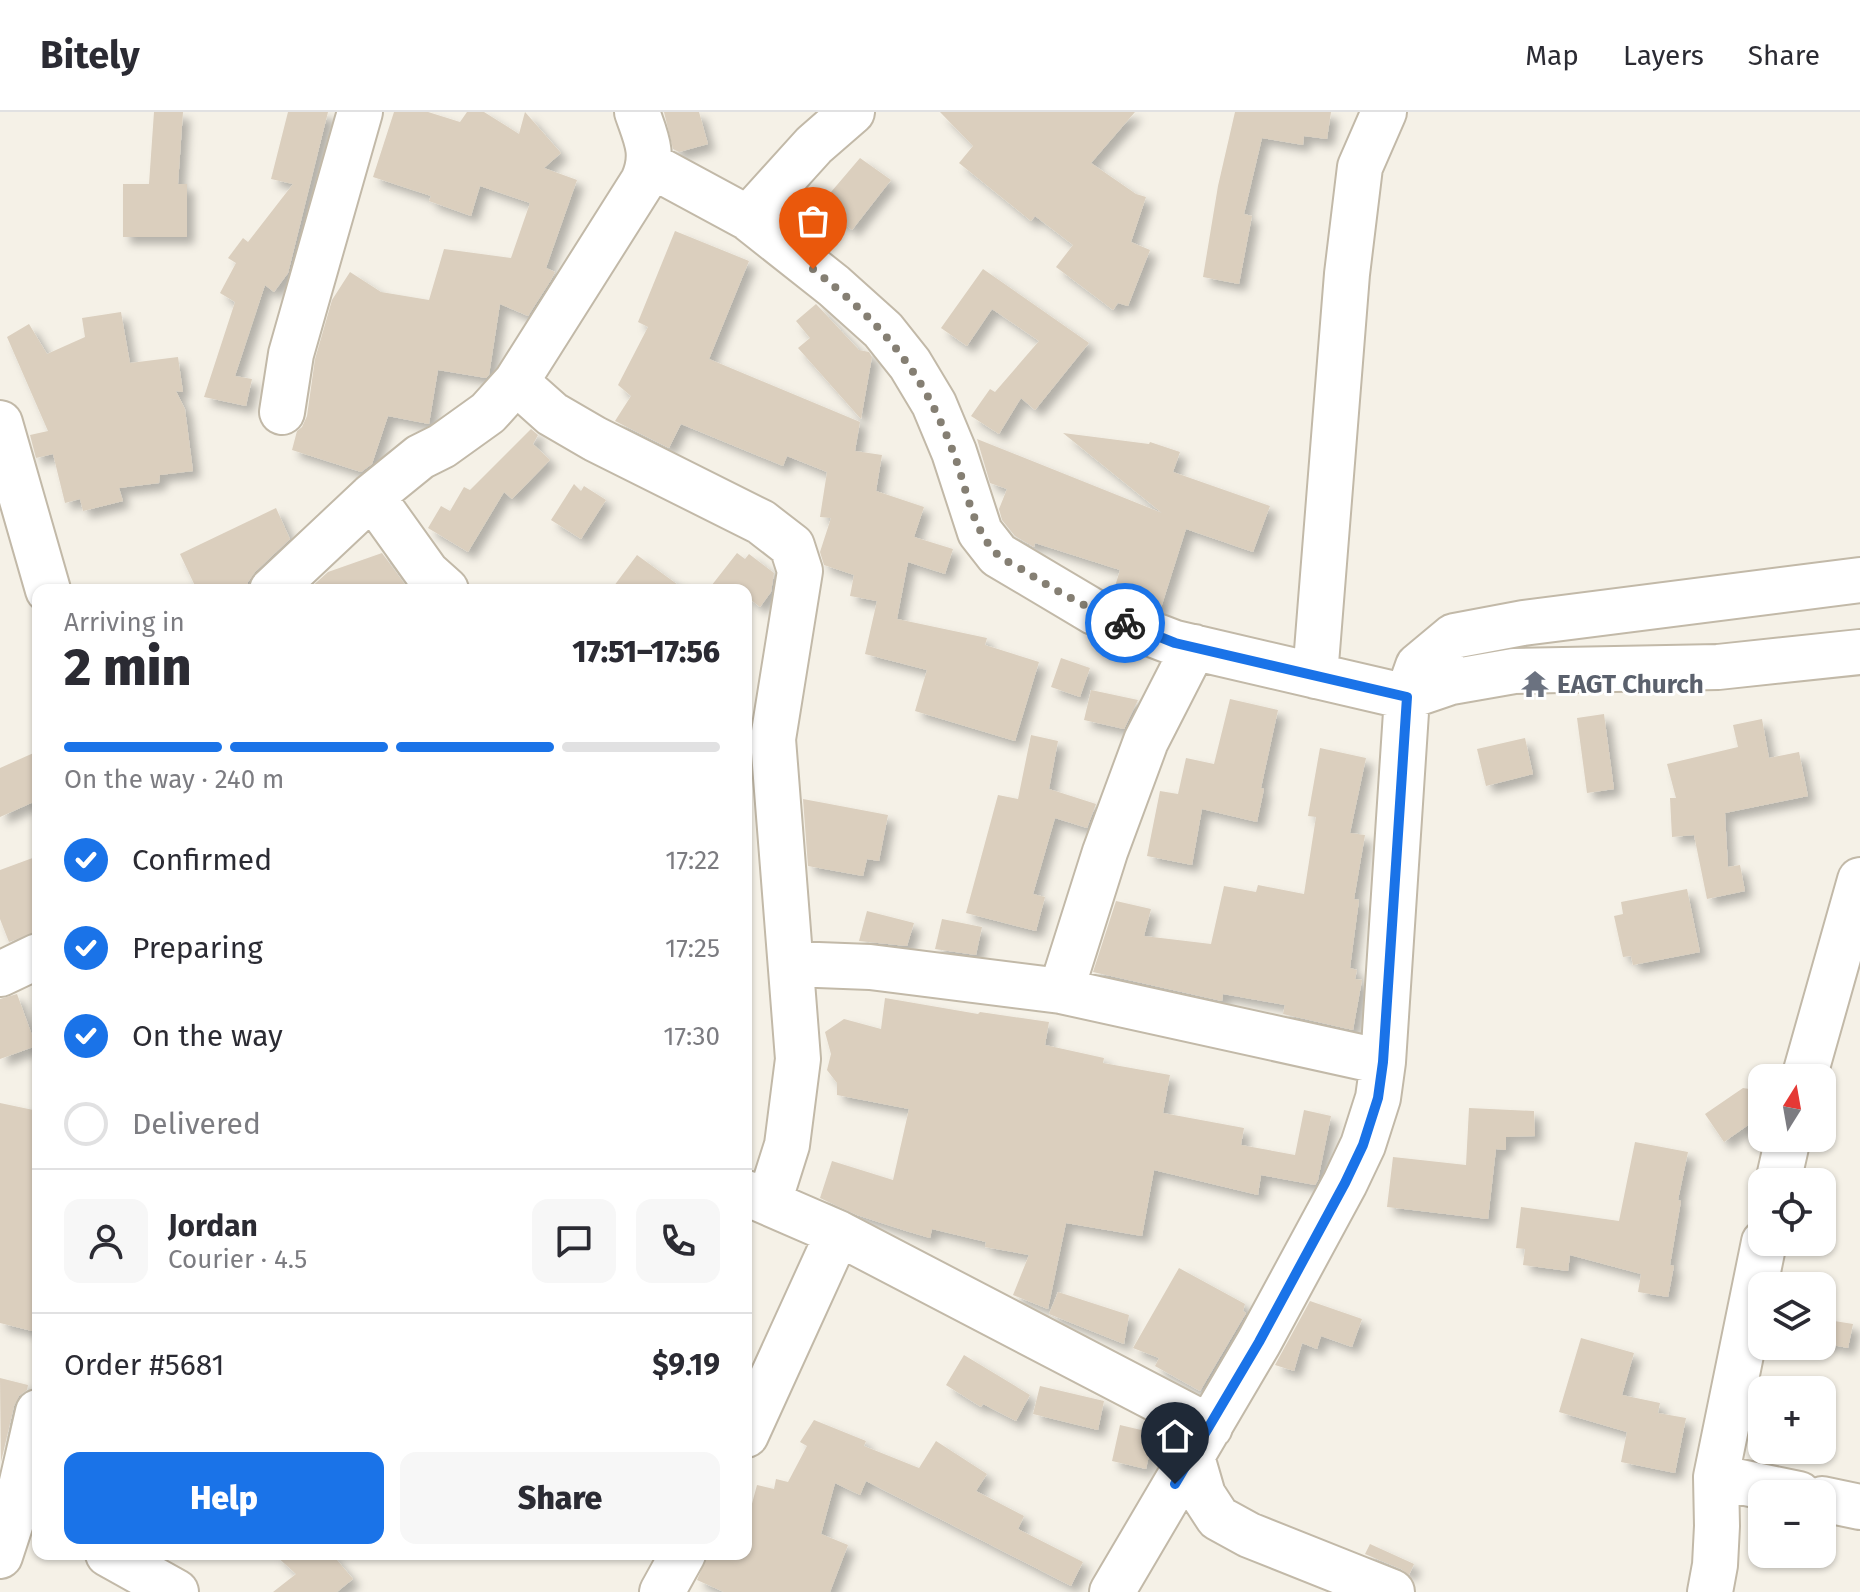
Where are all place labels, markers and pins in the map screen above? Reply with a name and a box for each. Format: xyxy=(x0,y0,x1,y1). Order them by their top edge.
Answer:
pin xyxy=(779,187,847,269)
temple icon: EAGT Church xyxy=(1520,669,1550,699)
place label: EAGT Church xyxy=(1557,669,1704,700)
pin xyxy=(1141,1402,1209,1484)

